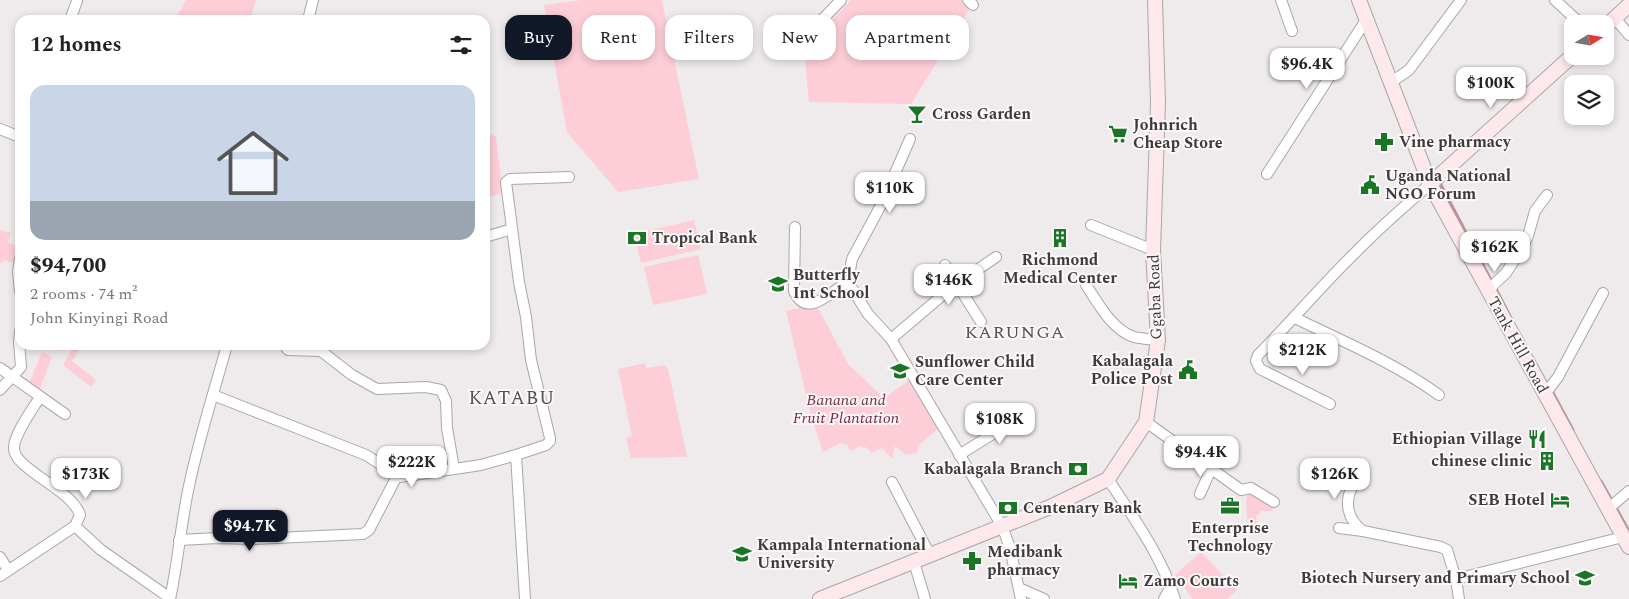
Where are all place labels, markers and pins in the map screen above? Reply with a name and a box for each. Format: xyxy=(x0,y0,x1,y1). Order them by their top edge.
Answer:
pin: $96.4K xyxy=(1266,48,1348,90)
pin: $100K xyxy=(1456,66,1526,109)
place label: Cross Garden xyxy=(932,102,1031,126)
bar icon: Cross Garden xyxy=(906,103,928,125)
place label: Johnrich Cheap Store xyxy=(1133,113,1223,155)
supermarket icon: Johnrich Cheap Store xyxy=(1107,123,1129,145)
place label: Vine pharmacy xyxy=(1399,130,1512,154)
pharmacy icon: Vine pharmacy xyxy=(1373,131,1395,153)
place label: Uganda National NGO Forum xyxy=(1385,164,1511,206)
pin: $110K xyxy=(855,172,925,214)
public building icon: Uganda National NGO Forum xyxy=(1359,174,1381,196)
place label: Tropical Bank xyxy=(652,226,758,250)
bank icon: Tropical Bank xyxy=(626,227,648,249)
building icon: Richmond Medical Center xyxy=(1049,227,1071,249)
pin: $162K xyxy=(1460,230,1530,273)
place label: Richmond Medical Center xyxy=(1003,248,1117,290)
place label: Butterfly Int School xyxy=(793,263,870,305)
pin: $146K xyxy=(914,264,984,306)
school or university icon: Butterfly Int School xyxy=(767,273,789,295)
pin: $212K xyxy=(1268,334,1338,376)
place label: Kabalagala Police Post xyxy=(1091,349,1174,391)
place label: Sunflower Child Care Center xyxy=(915,350,1035,392)
public building icon: Kabalagala Police Post xyxy=(1177,359,1199,381)
school or university icon: Sunflower Child Care Center xyxy=(889,360,911,382)
pin: $108K xyxy=(965,402,1035,445)
place label: Ethiopian Village xyxy=(1392,427,1522,451)
restaurant icon: Ethiopian Village xyxy=(1526,428,1548,450)
pin: $94.4K xyxy=(1160,436,1242,478)
pin: $222K xyxy=(377,446,447,488)
place label: chinese clinic xyxy=(1431,449,1532,473)
building icon: chinese clinic xyxy=(1536,450,1558,472)
place label: Kabalagala Branch xyxy=(924,457,1063,481)
pin: $173K xyxy=(51,458,121,500)
bank icon: Kabalagala Branch xyxy=(1067,458,1089,480)
pin: $126K xyxy=(1300,458,1370,500)
place label: SEB Hotel xyxy=(1468,488,1545,512)
hotel icon: SEB Hotel xyxy=(1549,489,1571,511)
office icon: Enterprise Technology xyxy=(1219,495,1241,517)
place label: Centenary Bank xyxy=(1023,496,1143,520)
bank icon: Centenary Bank xyxy=(997,497,1019,519)
pin: $94.7K xyxy=(209,510,291,552)
place label: Enterprise Technology xyxy=(1188,516,1274,558)
place label: Kampala International University xyxy=(757,533,926,575)
place label: Medibank pharmacy xyxy=(987,540,1063,582)
school or university icon: Kampala International University xyxy=(731,543,753,565)
pharmacy icon: Medibank pharmacy xyxy=(961,550,983,572)
place label: Biotech Nursery and Primary School xyxy=(1300,566,1570,590)
school or university icon: Biotech Nursery and Primary School xyxy=(1574,567,1596,589)
place label: Zamo Courts xyxy=(1143,569,1239,593)
hotel icon: Zamo Courts xyxy=(1117,570,1139,592)

